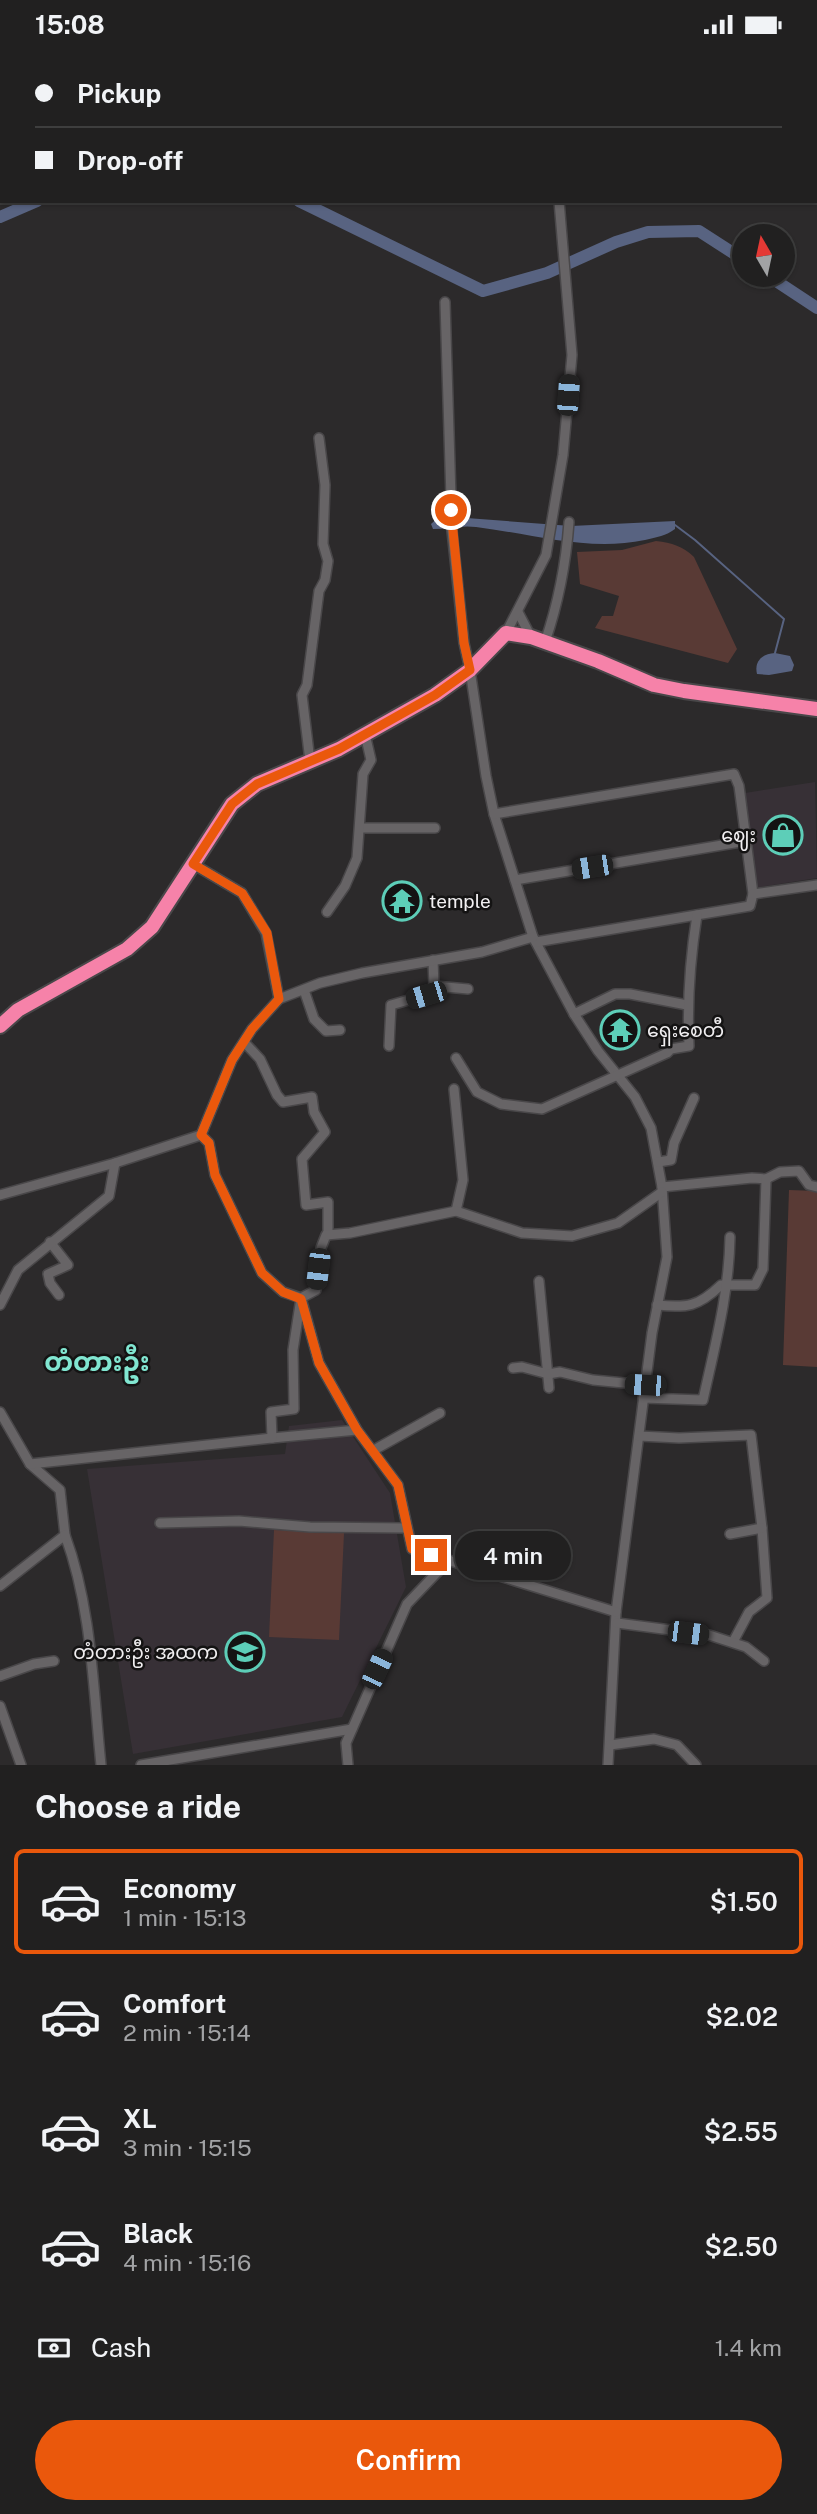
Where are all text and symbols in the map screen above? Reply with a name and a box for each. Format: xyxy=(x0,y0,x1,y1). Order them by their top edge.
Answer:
text: 15:08 xyxy=(35,9,105,40)
text: Pickup xyxy=(77,78,161,109)
text: Drop-off xyxy=(77,145,183,176)
north arrow xyxy=(732,224,794,287)
map controls xyxy=(732,224,795,287)
car xyxy=(557,373,580,417)
route start xyxy=(435,494,467,526)
shop icon: ဈေး xyxy=(762,814,804,856)
place label: ဈေး xyxy=(721,824,756,851)
car xyxy=(570,853,615,881)
temple icon: temple xyxy=(381,880,423,922)
place label: temple xyxy=(429,890,491,912)
car xyxy=(403,979,450,1011)
temple icon: ရှေးစေတီ xyxy=(599,1009,641,1051)
place label: ရှေးစေတီ xyxy=(647,1016,724,1047)
car xyxy=(306,1247,331,1291)
district label: တံတားဦး xyxy=(44,1344,150,1384)
car xyxy=(624,1373,667,1397)
callout: 4 min xyxy=(456,1531,571,1579)
route end xyxy=(415,1539,447,1571)
text: 4 min xyxy=(483,1542,543,1569)
car xyxy=(666,1620,711,1646)
school or university icon: တံတားဦး အထက xyxy=(224,1631,266,1673)
place label: တံတားဦး အထက xyxy=(73,1639,218,1668)
car xyxy=(359,1646,396,1692)
text: Choose a ride xyxy=(35,1788,241,1825)
icon: car xyxy=(39,1870,102,1933)
text: Economy xyxy=(123,1873,236,1904)
text: $1.50 xyxy=(710,1886,778,1917)
text: 1 min · 15:13 xyxy=(123,1904,246,1931)
icon: car xyxy=(39,1985,102,2048)
text: Comfort xyxy=(123,1988,226,2019)
text: $2.02 xyxy=(706,2001,778,2032)
text: 2 min · 15:14 xyxy=(123,2019,251,2046)
icon: car xyxy=(39,2100,102,2163)
text: XL xyxy=(123,2103,157,2134)
text: $2.55 xyxy=(704,2116,778,2147)
text: 3 min · 15:15 xyxy=(123,2134,252,2161)
icon: car xyxy=(39,2215,102,2278)
text: Black xyxy=(123,2218,193,2249)
text: $2.50 xyxy=(705,2231,778,2262)
text: 4 min · 15:16 xyxy=(123,2249,251,2276)
icon: cash xyxy=(35,2329,73,2367)
text: Cash xyxy=(91,2332,151,2363)
text: 1.4 km xyxy=(715,2334,782,2361)
button: Confirm xyxy=(35,2420,782,2500)

